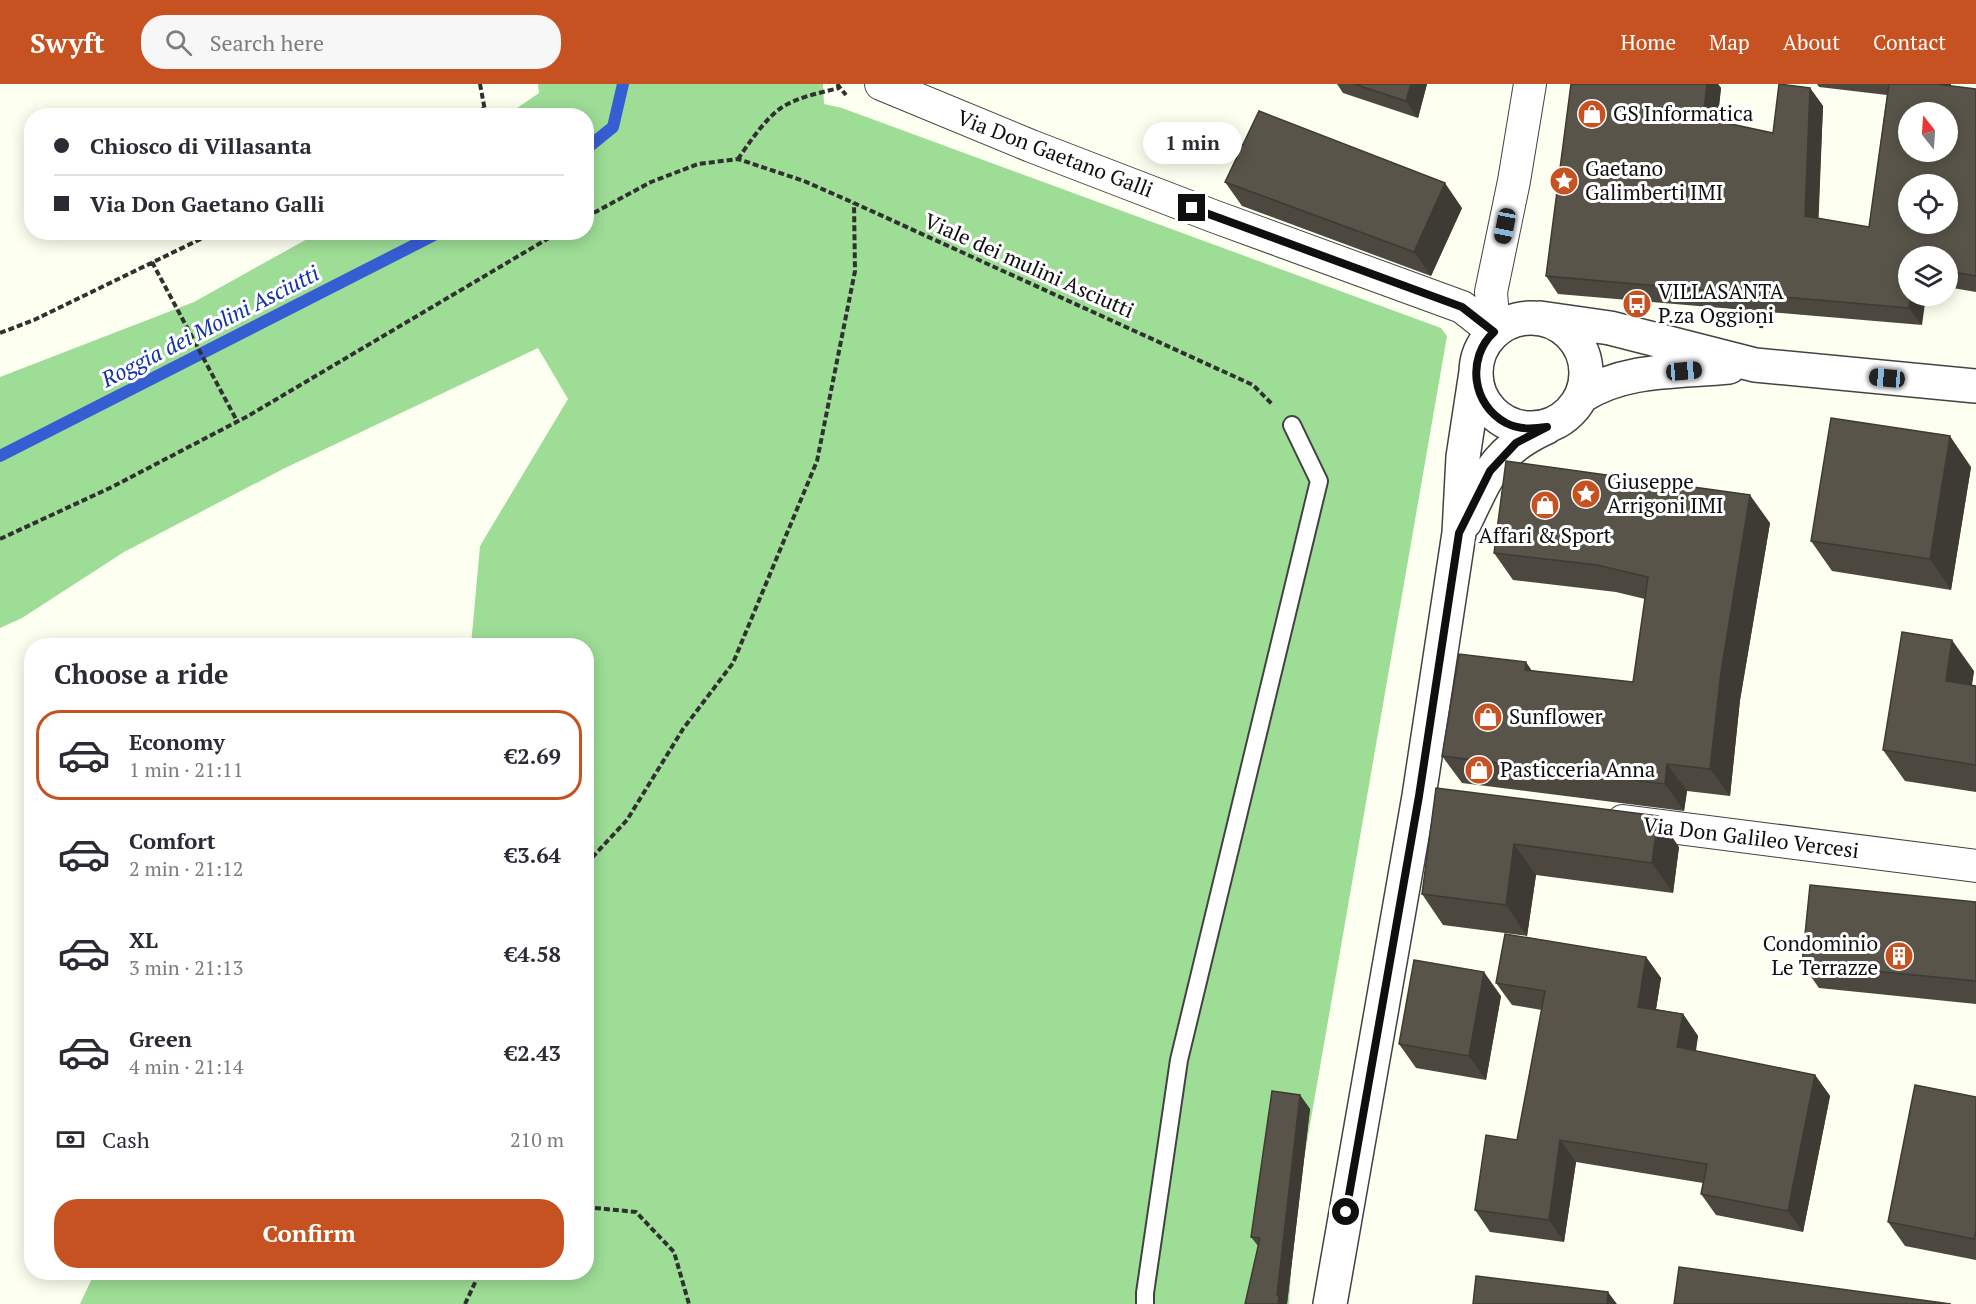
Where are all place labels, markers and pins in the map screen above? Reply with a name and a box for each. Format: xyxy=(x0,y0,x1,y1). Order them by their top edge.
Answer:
shop icon: GS Informatica xyxy=(1576,98,1608,130)
place label: GS Informatica xyxy=(1613,99,1754,127)
place label: Gaetano Galimberti IMI xyxy=(1585,154,1723,206)
place icon: Gaetano Galimberti IMI xyxy=(1548,165,1580,197)
place label: VILLASANTA P.za Oggioni xyxy=(1658,277,1784,329)
bus stop icon: VILLASANTA P.za Oggioni xyxy=(1621,288,1653,320)
place label: Giuseppe Arrigoni IMI xyxy=(1607,467,1723,519)
place icon: Giuseppe Arrigoni IMI xyxy=(1570,478,1602,510)
shop icon: Affari & Sport xyxy=(1529,489,1561,521)
place label: Affari & Sport xyxy=(1479,521,1612,549)
shop icon: Sunflower xyxy=(1472,701,1504,733)
place label: Sunflower xyxy=(1509,702,1603,730)
shop icon: Pasticceria Anna xyxy=(1463,754,1495,786)
place label: Pasticceria Anna xyxy=(1500,755,1656,783)
place label: Condominio Le Terrazze xyxy=(1763,929,1878,981)
building icon: Condominio Le Terrazze xyxy=(1883,940,1915,972)

